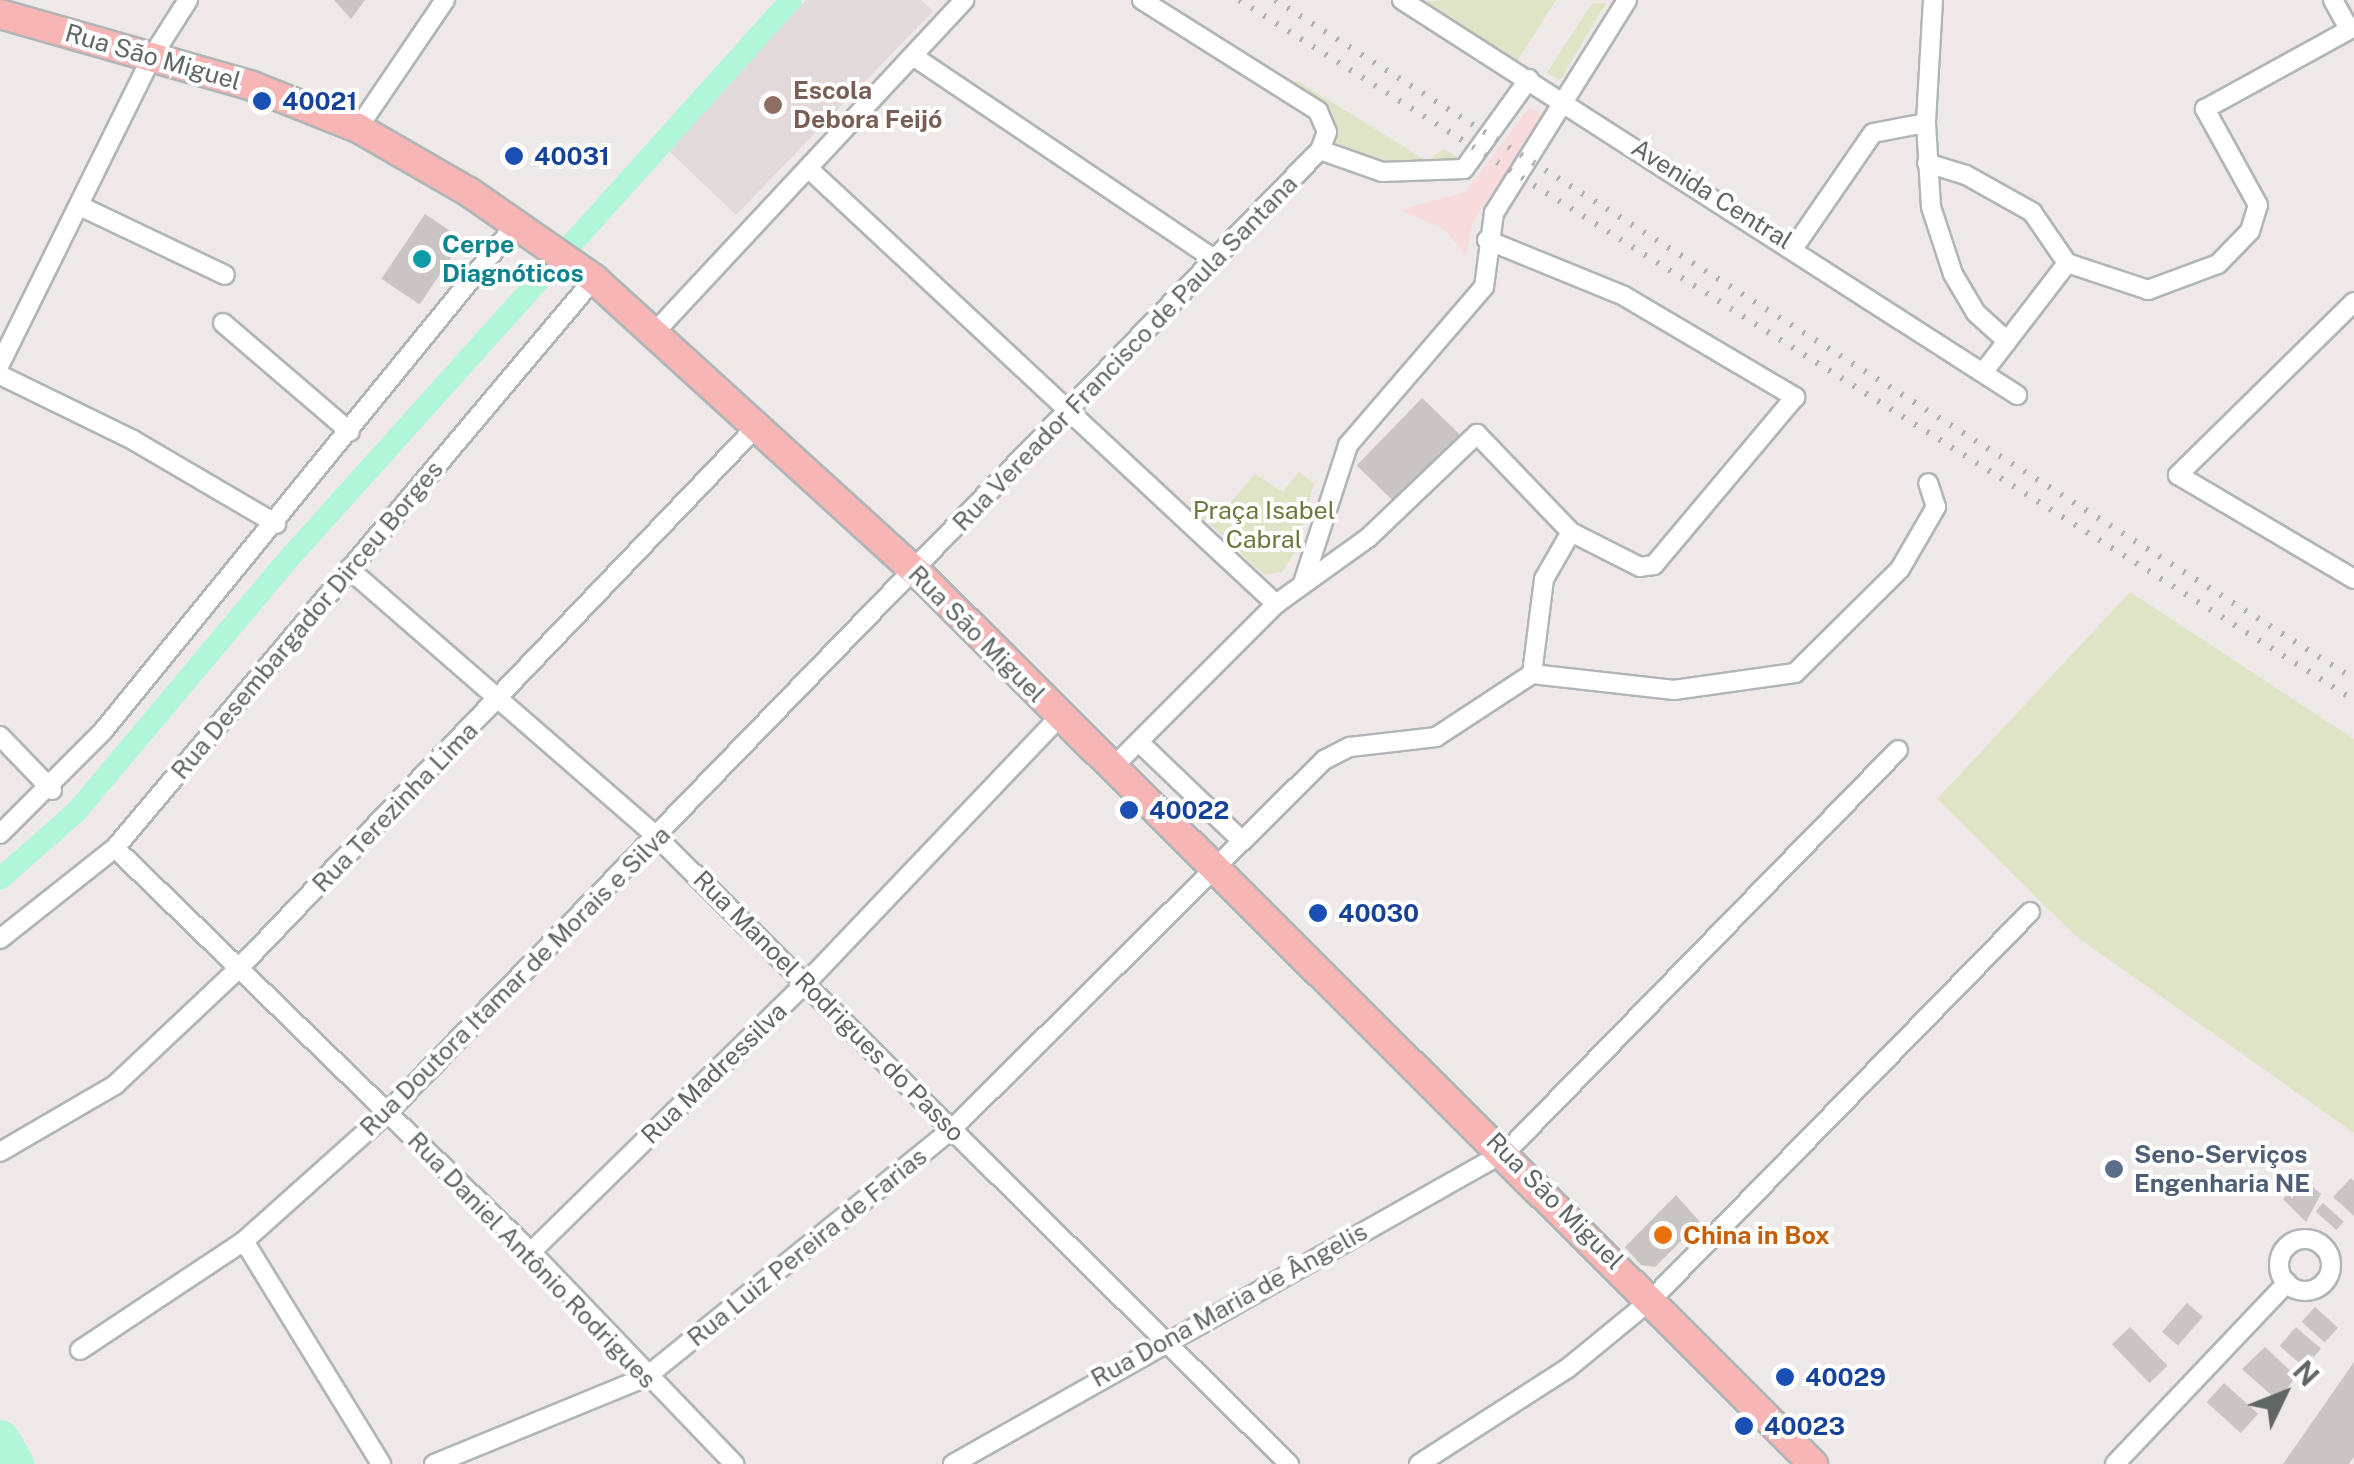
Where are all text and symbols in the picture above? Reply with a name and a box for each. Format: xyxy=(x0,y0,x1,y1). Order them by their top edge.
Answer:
street label: Rua São Miguel xyxy=(62,18,244,96)
place label: Escola Debora Feijó xyxy=(793,76,942,135)
place label: 40021 xyxy=(282,86,357,116)
marker: 40021 xyxy=(251,90,273,112)
marker: Escola Debora Feijó xyxy=(762,94,784,116)
street label: Avenida Central xyxy=(1626,133,1798,255)
place label: 40031 xyxy=(534,141,610,171)
marker: 40031 xyxy=(503,145,525,167)
street label: Rua Vereador Francisco de Paula Santana xyxy=(946,168,1304,538)
place label: Cerpe Diagnóticos xyxy=(442,230,584,289)
marker: Cerpe Diagnóticos xyxy=(411,248,433,270)
street label: Rua Desembargador Dirceu Borges xyxy=(165,455,449,785)
park label: Praça Isabel Cabral xyxy=(1193,496,1335,555)
street label: Rua São Miguel xyxy=(902,559,1052,709)
street label: Rua Terezinha Lima xyxy=(306,716,484,898)
place label: 40022 xyxy=(1149,795,1229,825)
marker: 40022 xyxy=(1118,799,1140,821)
street label: Rua Doutora Itamar de Morais e Silva xyxy=(353,819,677,1143)
street label: Rua Manoel Rodrigues do Passo xyxy=(687,864,971,1148)
place label: 40030 xyxy=(1338,898,1419,928)
marker: 40030 xyxy=(1307,902,1329,924)
street label: Rua Madressilva xyxy=(635,996,793,1150)
street label: Rua Daniel Antônio Rodrigues xyxy=(401,1126,663,1394)
street label: Rua São Miguel xyxy=(1480,1126,1630,1276)
place label: Seno-Serviços Engenharia NE xyxy=(2134,1140,2310,1199)
street label: Rua Luiz Pereira de Farias xyxy=(681,1141,933,1353)
marker: Seno-Serviços Engenharia NE xyxy=(2103,1158,2125,1180)
street label: Rua Dona Maria de Ângelis xyxy=(1085,1216,1373,1394)
place label: China in Box xyxy=(1683,1220,1830,1250)
marker: China in Box xyxy=(1652,1224,1674,1246)
north arrow xyxy=(2234,1344,2334,1444)
text: N xyxy=(2287,1354,2326,1392)
place label: 40029 xyxy=(1805,1362,1886,1392)
marker: 40029 xyxy=(1774,1366,1796,1388)
place label: 40023 xyxy=(1764,1411,1845,1441)
marker: 40023 xyxy=(1733,1415,1755,1437)

